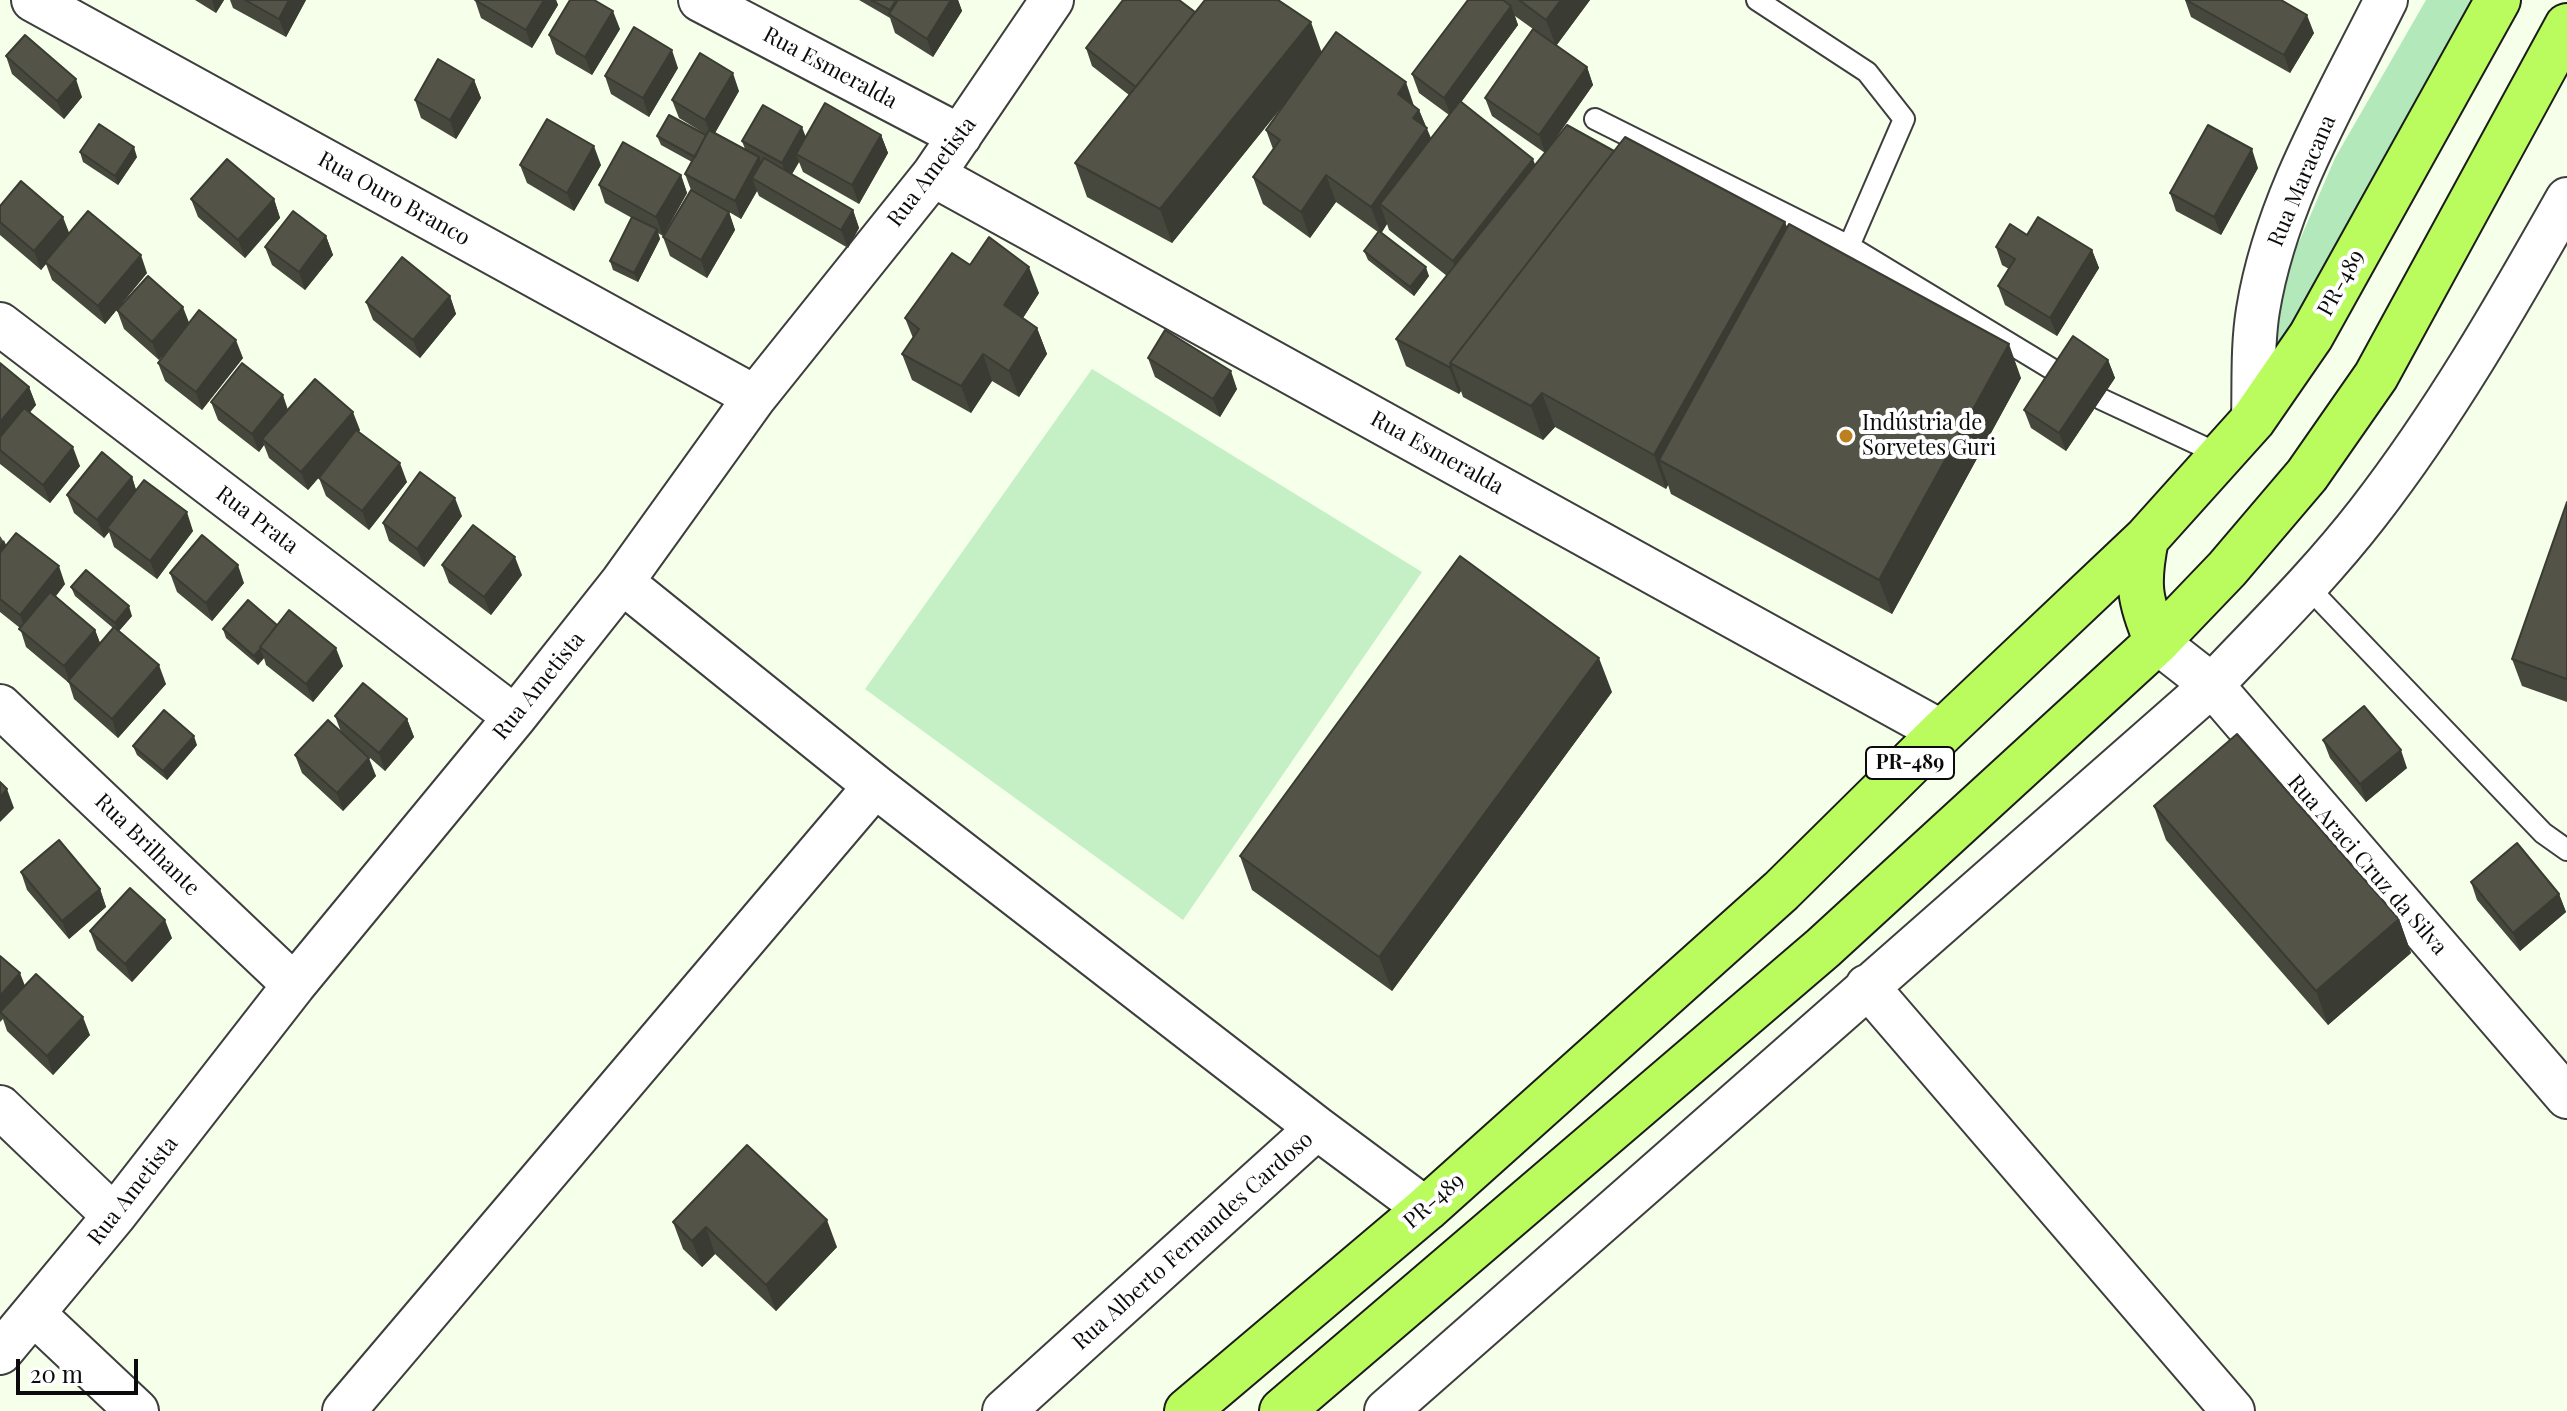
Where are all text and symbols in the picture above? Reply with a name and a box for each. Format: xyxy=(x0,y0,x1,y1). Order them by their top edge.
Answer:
street label: Rua Esmeralda xyxy=(758,22,902,114)
street label: Rua Maracana xyxy=(2263,111,2341,251)
street label: Rua Ametista xyxy=(882,112,982,232)
street label: Rua Ouro Branco xyxy=(313,146,475,252)
street label: PR-489 xyxy=(2312,245,2370,321)
street label: Rua Esmeralda xyxy=(1366,406,1508,500)
place label: Indústria de Sorvetes Guri xyxy=(1862,410,1996,462)
marker: Indústria de Sorvetes Guri xyxy=(1837,427,1855,445)
street label: Rua Prata xyxy=(211,481,303,559)
street label: Rua Ametista xyxy=(488,627,590,745)
road number: PR-489 xyxy=(1866,747,1954,779)
street label: Rua Araci Cruz da Silva xyxy=(2282,770,2452,960)
street label: Rua Brilhante xyxy=(89,788,205,902)
street label: Rua Alberto Fernandes Cardoso xyxy=(1068,1126,1318,1356)
street label: Rua Ametista xyxy=(82,1131,184,1251)
street label: PR-489 xyxy=(1398,1168,1470,1234)
scale bar xyxy=(20,1343,142,1393)
text: 20 m xyxy=(30,1357,83,1389)

